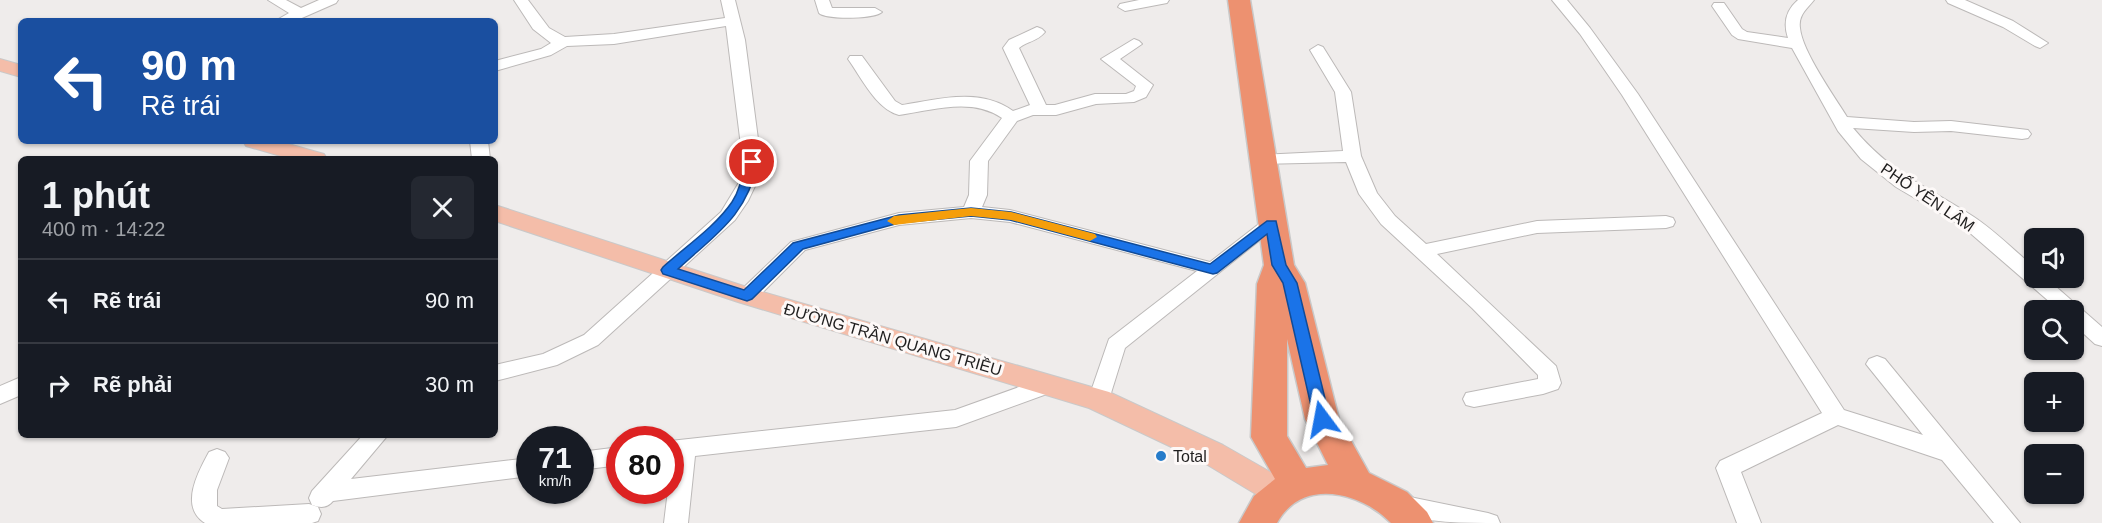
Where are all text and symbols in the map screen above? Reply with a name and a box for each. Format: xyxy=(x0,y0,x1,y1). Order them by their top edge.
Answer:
icon: left xyxy=(42,42,120,120)
text: 90 m xyxy=(141,42,237,89)
text: Rẽ trái xyxy=(141,91,221,121)
pin xyxy=(726,136,777,187)
icon: arrive xyxy=(735,145,768,178)
street label: PHỐ YÊN LÂM xyxy=(1878,158,1979,235)
text: 1 phút xyxy=(42,175,150,216)
button: close xyxy=(411,176,474,239)
text: 400 m · 14:22 xyxy=(42,218,165,240)
map controls xyxy=(2024,228,2084,504)
button: sound xyxy=(2024,228,2084,288)
icon: left xyxy=(42,285,75,318)
text: Rẽ trái xyxy=(93,288,161,313)
text: 90 m xyxy=(425,288,474,313)
street label: ĐƯỜNG TRẦN QUANG TRIỀU xyxy=(782,299,1004,379)
button: search xyxy=(2024,300,2084,360)
icon: right xyxy=(42,369,75,402)
text: Rẽ phải xyxy=(93,372,172,397)
text: 30 m xyxy=(425,372,474,397)
button: + xyxy=(2024,372,2084,432)
position arrow xyxy=(1290,387,1354,451)
speed limit sign: 80 xyxy=(606,426,684,504)
text: 71 xyxy=(538,441,572,474)
button: − xyxy=(2024,444,2084,504)
place label: Total xyxy=(1173,448,1207,465)
marker: Total xyxy=(1154,449,1168,463)
text: km/h xyxy=(539,472,571,489)

